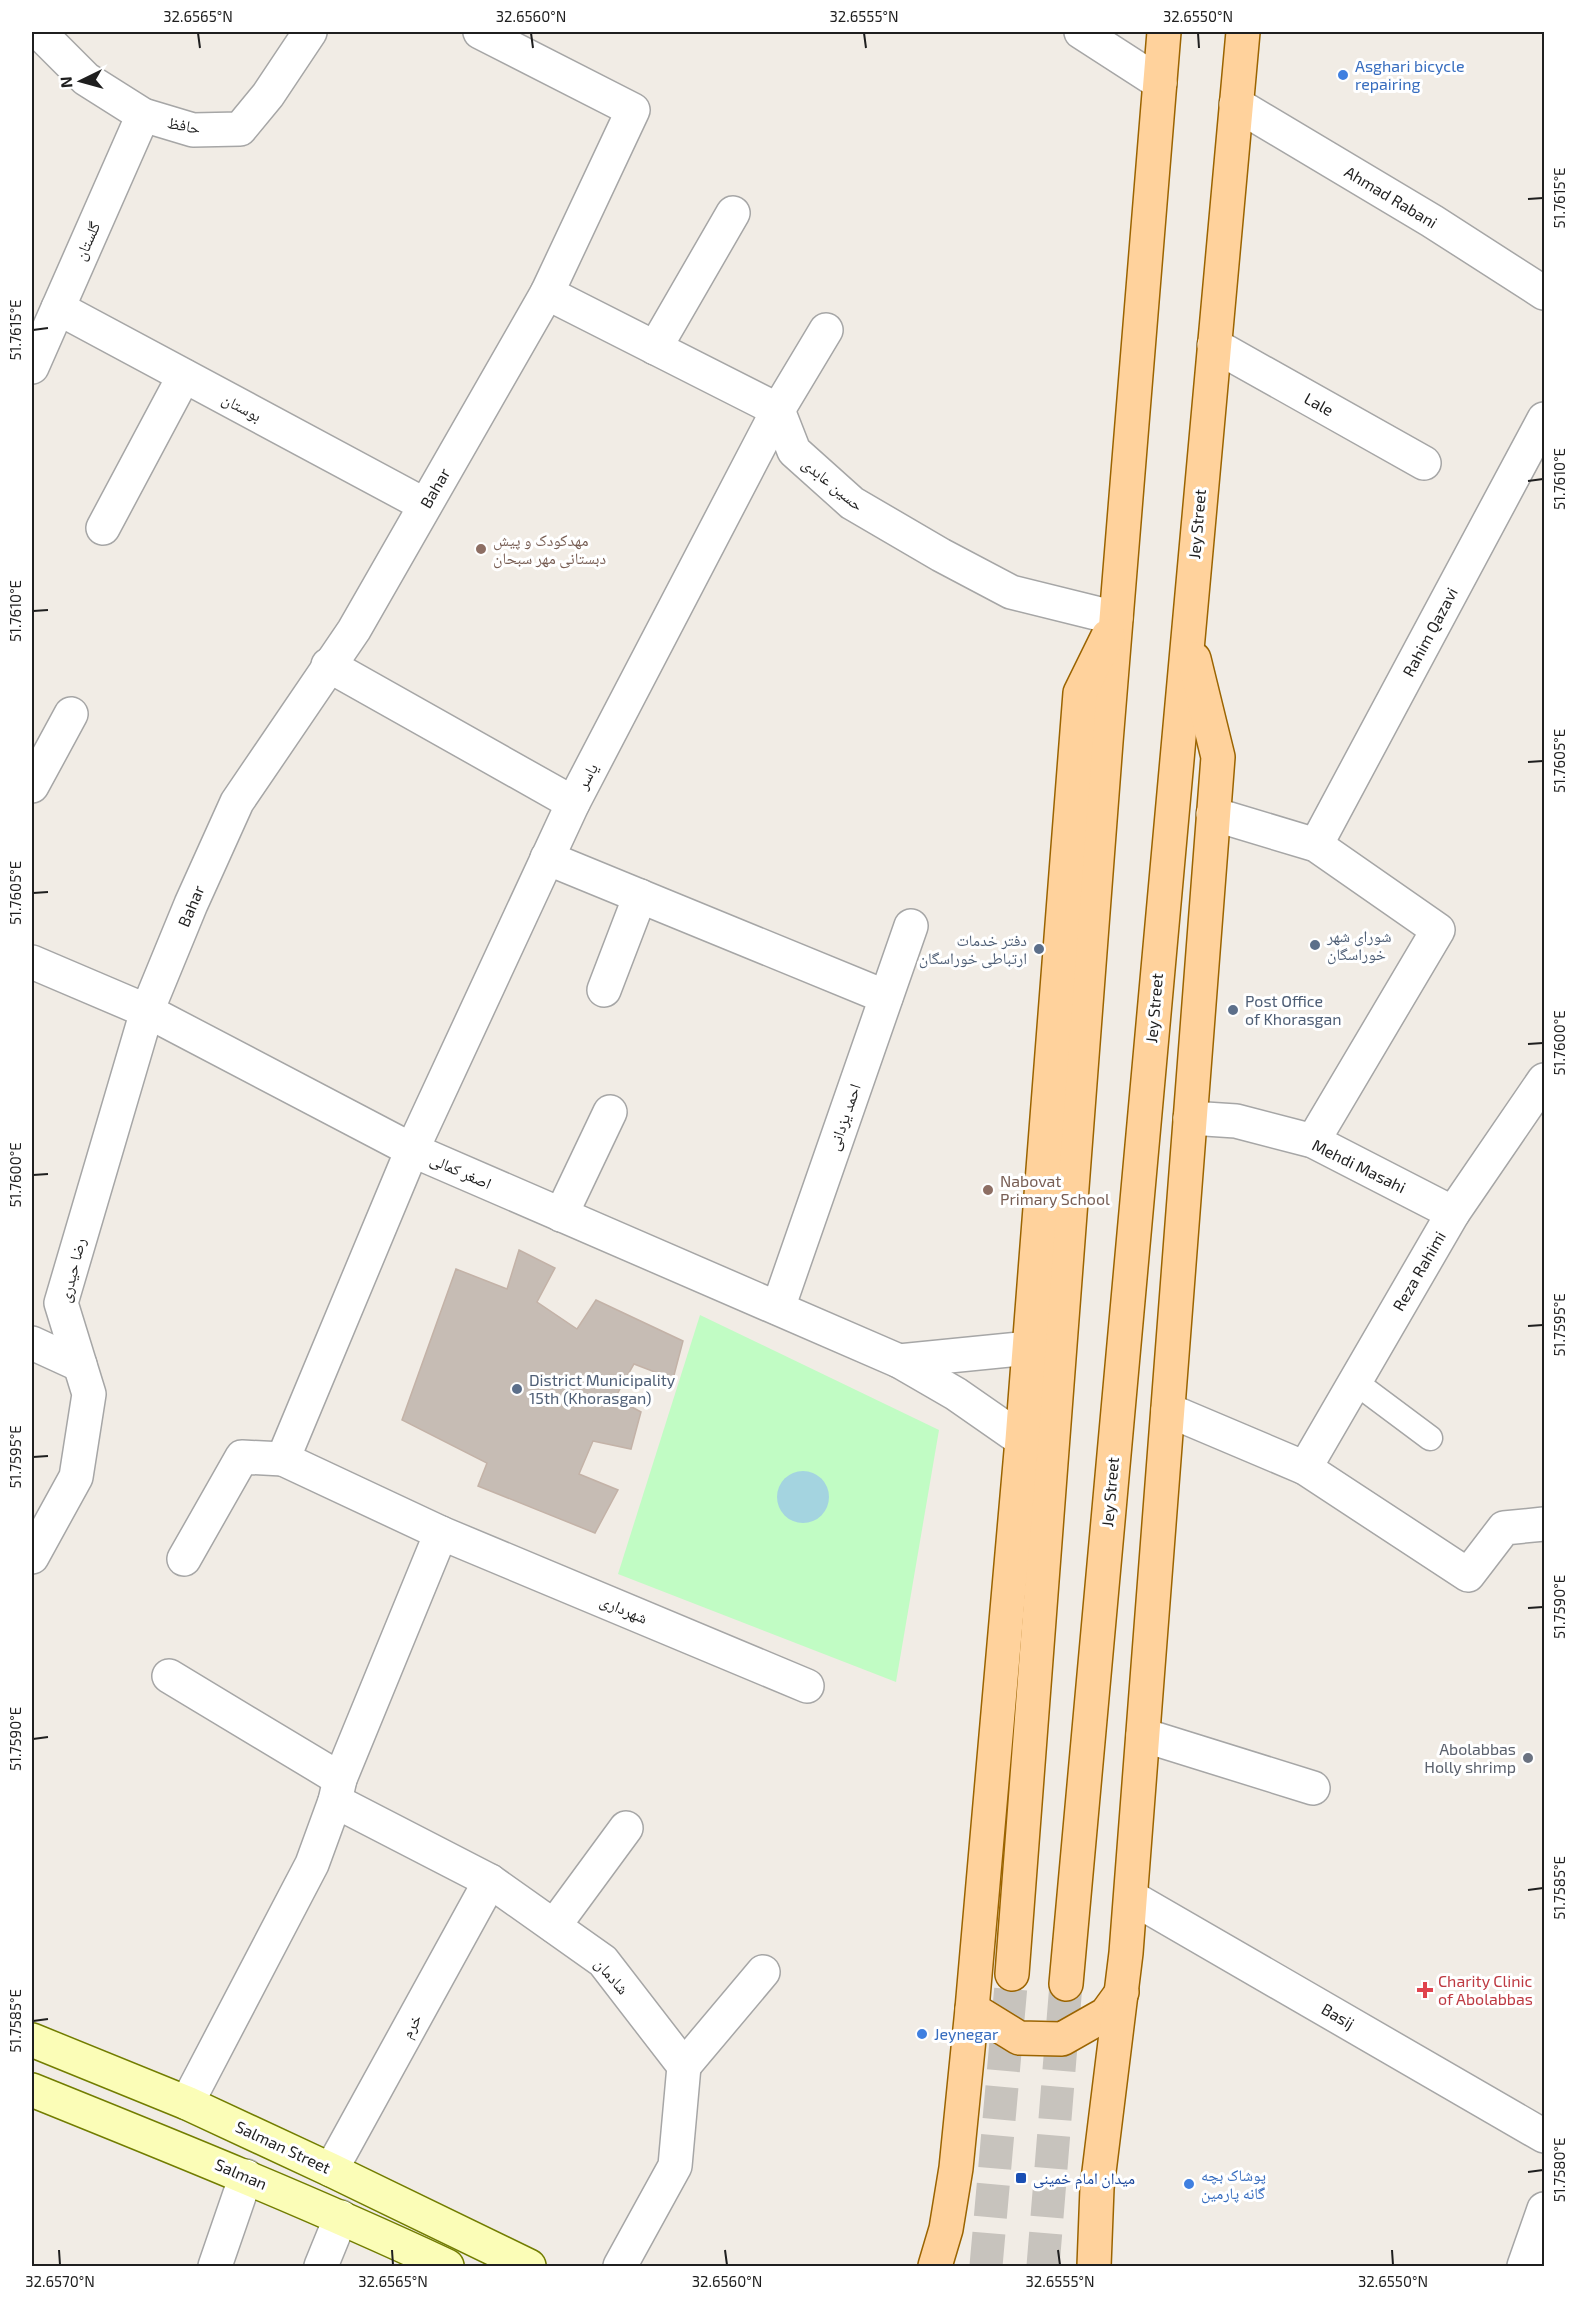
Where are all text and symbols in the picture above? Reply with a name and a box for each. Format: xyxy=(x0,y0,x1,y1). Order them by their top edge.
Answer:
text: 32.6565°N xyxy=(163,7,233,25)
text: 32.6560°N xyxy=(496,7,566,25)
text: 32.6555°N xyxy=(830,7,898,25)
text: 32.6550°N xyxy=(1163,7,1233,25)
north arrow xyxy=(51,51,111,111)
place label: Asghari bicycle repairing xyxy=(1355,56,1465,93)
marker: Asghari bicycle repairing xyxy=(1336,68,1350,82)
text: N xyxy=(56,76,76,89)
street label: حافظ xyxy=(166,112,202,137)
street label: Ahmad Rabani xyxy=(1342,161,1441,232)
text: 51.7615°E xyxy=(1550,167,1568,229)
street label: گلستان xyxy=(70,218,105,264)
text: 51.7615°E xyxy=(6,299,24,361)
street label: بوستان xyxy=(218,388,265,426)
street label: Lale xyxy=(1301,388,1337,419)
text: 51.7610°E xyxy=(1550,448,1568,510)
street label: حسین عابدی xyxy=(798,453,868,516)
street label: Bahar xyxy=(416,464,454,511)
street label: Jey Street xyxy=(1184,488,1209,560)
place label: مهدکودک و پیش دبستانی مهر سبحان xyxy=(493,530,606,569)
marker: مهدکودک و پیش دبستانی مهر سبحان xyxy=(474,542,488,556)
text: 51.7610°E xyxy=(6,580,24,642)
street label: Rahim Qazavi xyxy=(1398,584,1462,680)
text: 51.7605°E xyxy=(1550,729,1568,793)
street label: یاسر xyxy=(571,760,602,793)
text: 51.7605°E xyxy=(6,861,24,925)
street label: Bahar xyxy=(173,882,208,929)
place label: شورای شهر خوراسگان xyxy=(1326,926,1392,965)
place label: دفتر خدمات ارتباطی خوراسگان xyxy=(919,930,1027,969)
marker: شورای شهر خوراسگان xyxy=(1308,938,1322,952)
marker: دفتر خدمات ارتباطی خوراسگان xyxy=(1032,942,1046,956)
street label: Jey Street xyxy=(1141,972,1166,1044)
place label: Post Office of Khorasgan xyxy=(1245,991,1342,1028)
marker: Post Office of Khorasgan xyxy=(1226,1003,1240,1017)
text: 51.7600°E xyxy=(1550,1010,1568,1076)
street label: احمد یزدانی xyxy=(823,1081,866,1153)
street label: Mehdi Masahi xyxy=(1309,1135,1409,1196)
text: 51.7600°E xyxy=(6,1142,24,1208)
street label: اصغر کمالی xyxy=(427,1149,495,1194)
place label: Nabovat Primary School xyxy=(1000,1171,1110,1208)
marker: Nabovat Primary School xyxy=(981,1183,995,1197)
street label: Reza Rahimi xyxy=(1388,1228,1449,1314)
street label: رضا حیدری xyxy=(54,1236,91,1305)
text: 51.7595°E xyxy=(1550,1293,1568,1357)
place label: District Municipality 15th (Khorasgan) xyxy=(529,1370,676,1407)
marker: District Municipality 15th (Khorasgan) xyxy=(510,1382,524,1396)
text: 51.7595°E xyxy=(6,1425,24,1489)
street label: Jey Street xyxy=(1097,1456,1122,1528)
text: 51.7590°E xyxy=(1550,1575,1568,1639)
street label: شهرداری xyxy=(597,1590,651,1629)
text: 51.7590°E xyxy=(6,1707,24,1771)
place label: Abolabbas Holly shrimp xyxy=(1424,1739,1516,1776)
marker: Abolabbas Holly shrimp xyxy=(1521,1751,1535,1765)
text: 51.7585°E xyxy=(1550,1856,1568,1920)
street label: شادمان xyxy=(590,1954,633,1999)
place label: Charity Clinic of Abolabbas xyxy=(1438,1971,1533,2008)
marker: Charity Clinic of Abolabbas xyxy=(1416,1981,1434,1999)
text: 51.7585°E xyxy=(6,1989,24,2053)
street label: Basij xyxy=(1318,1999,1358,2033)
street label: خرم xyxy=(396,2010,427,2042)
place label: Jeynegar xyxy=(934,2024,999,2043)
marker: Jeynegar xyxy=(915,2027,929,2041)
street label: Salman Street xyxy=(232,2117,334,2177)
text: 51.7580°E xyxy=(1550,2138,1568,2202)
street label: Salman xyxy=(212,2154,270,2194)
place label: پوشاک بچه گانه پارمین xyxy=(1201,2165,1266,2204)
place label: میدان امام خمینی xyxy=(1033,2168,1135,2189)
marker: میدان امام خمینی xyxy=(1014,2171,1028,2185)
marker: پوشاک بچه گانه پارمین xyxy=(1182,2177,1196,2191)
text: 32.6570°N xyxy=(25,2272,95,2290)
text: 32.6565°N xyxy=(358,2272,428,2290)
text: 32.6560°N xyxy=(692,2272,762,2290)
text: 32.6555°N xyxy=(1026,2272,1094,2290)
text: 32.6550°N xyxy=(1358,2272,1428,2290)

